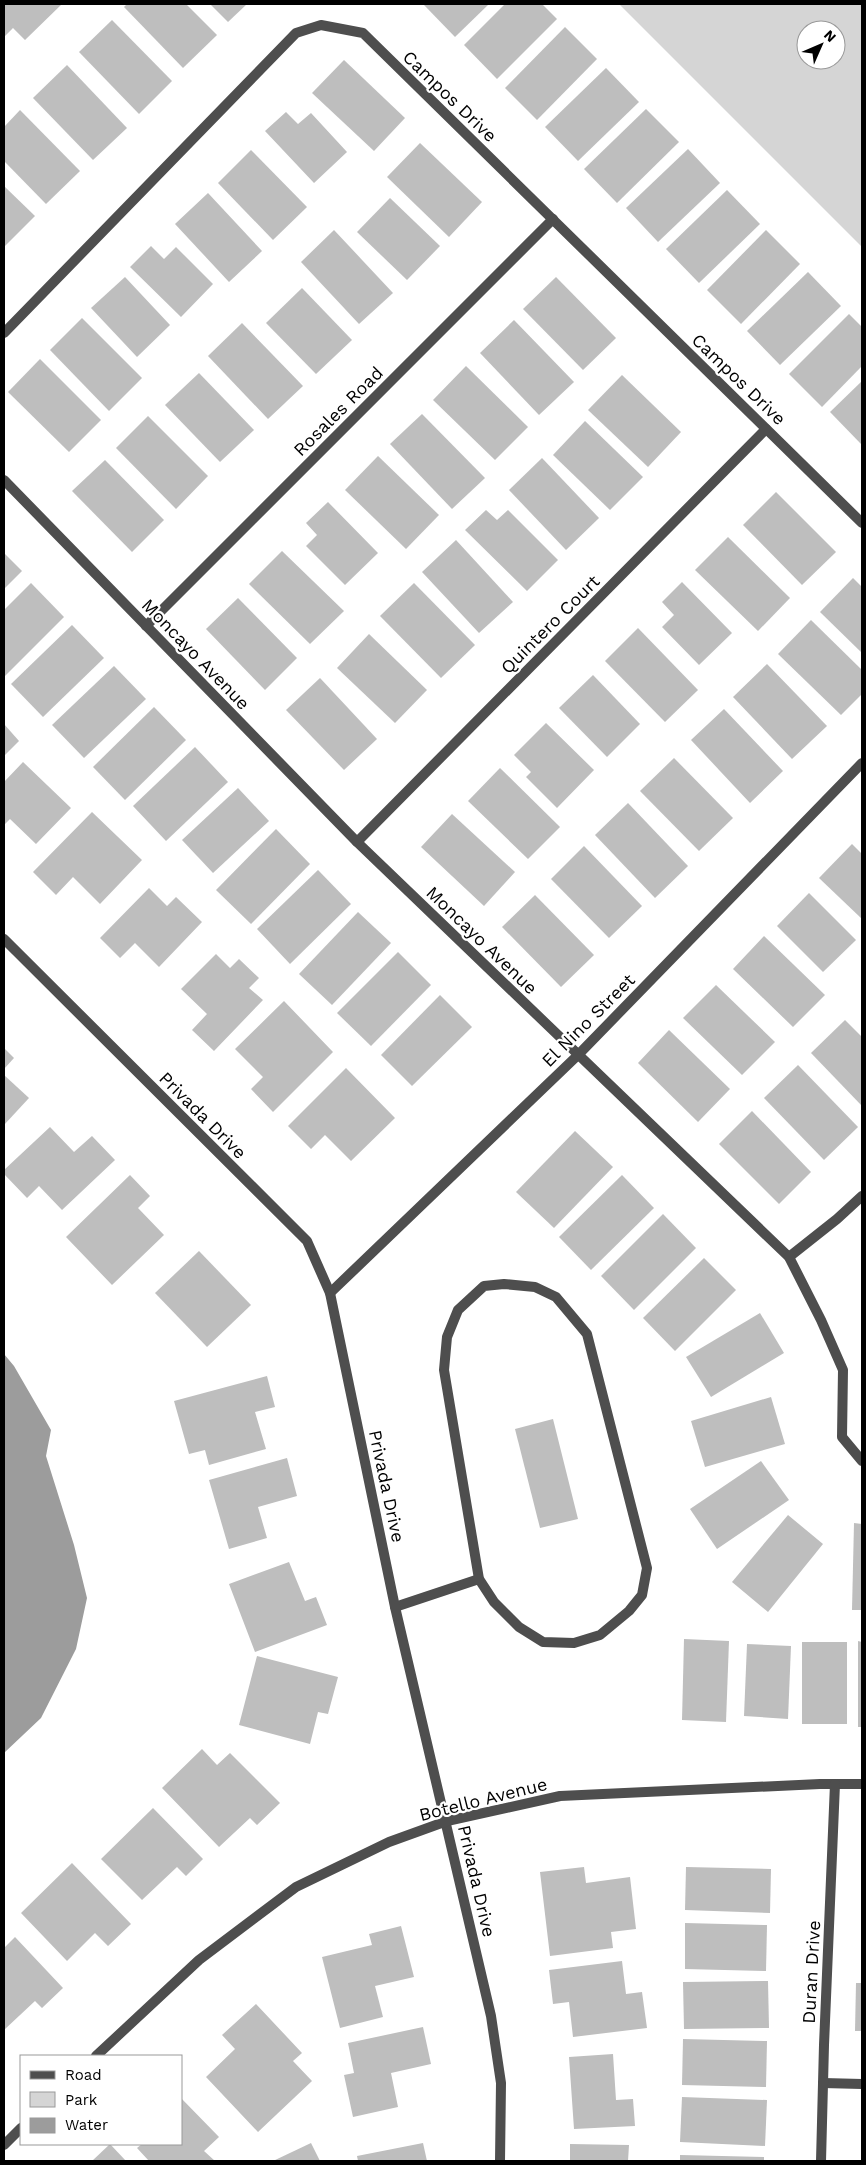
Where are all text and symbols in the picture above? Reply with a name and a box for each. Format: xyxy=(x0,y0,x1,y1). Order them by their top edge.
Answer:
north arrow xyxy=(796,20,846,70)
text: N xyxy=(821,26,840,45)
street label: Campos Drive xyxy=(399,46,501,146)
street label: Campos Drive xyxy=(688,329,790,429)
street label: Rosales Road xyxy=(289,362,387,460)
street label: Quintero Court xyxy=(496,570,604,678)
street label: Moncayo Avenue xyxy=(138,594,254,714)
street label: Moncayo Avenue xyxy=(422,882,542,998)
street label: El Nino Street xyxy=(537,969,639,1071)
street label: Privada Drive xyxy=(155,1067,251,1163)
street label: Privada Drive xyxy=(365,1428,409,1544)
street label: Botello Avenue xyxy=(417,1773,549,1825)
street label: Privada Drive xyxy=(454,1823,500,1939)
street label: Duran Drive xyxy=(798,1920,824,2024)
legend xyxy=(20,2055,182,2145)
text: Road xyxy=(65,2066,102,2084)
text: Park xyxy=(65,2091,98,2109)
text: Water xyxy=(65,2116,108,2134)

